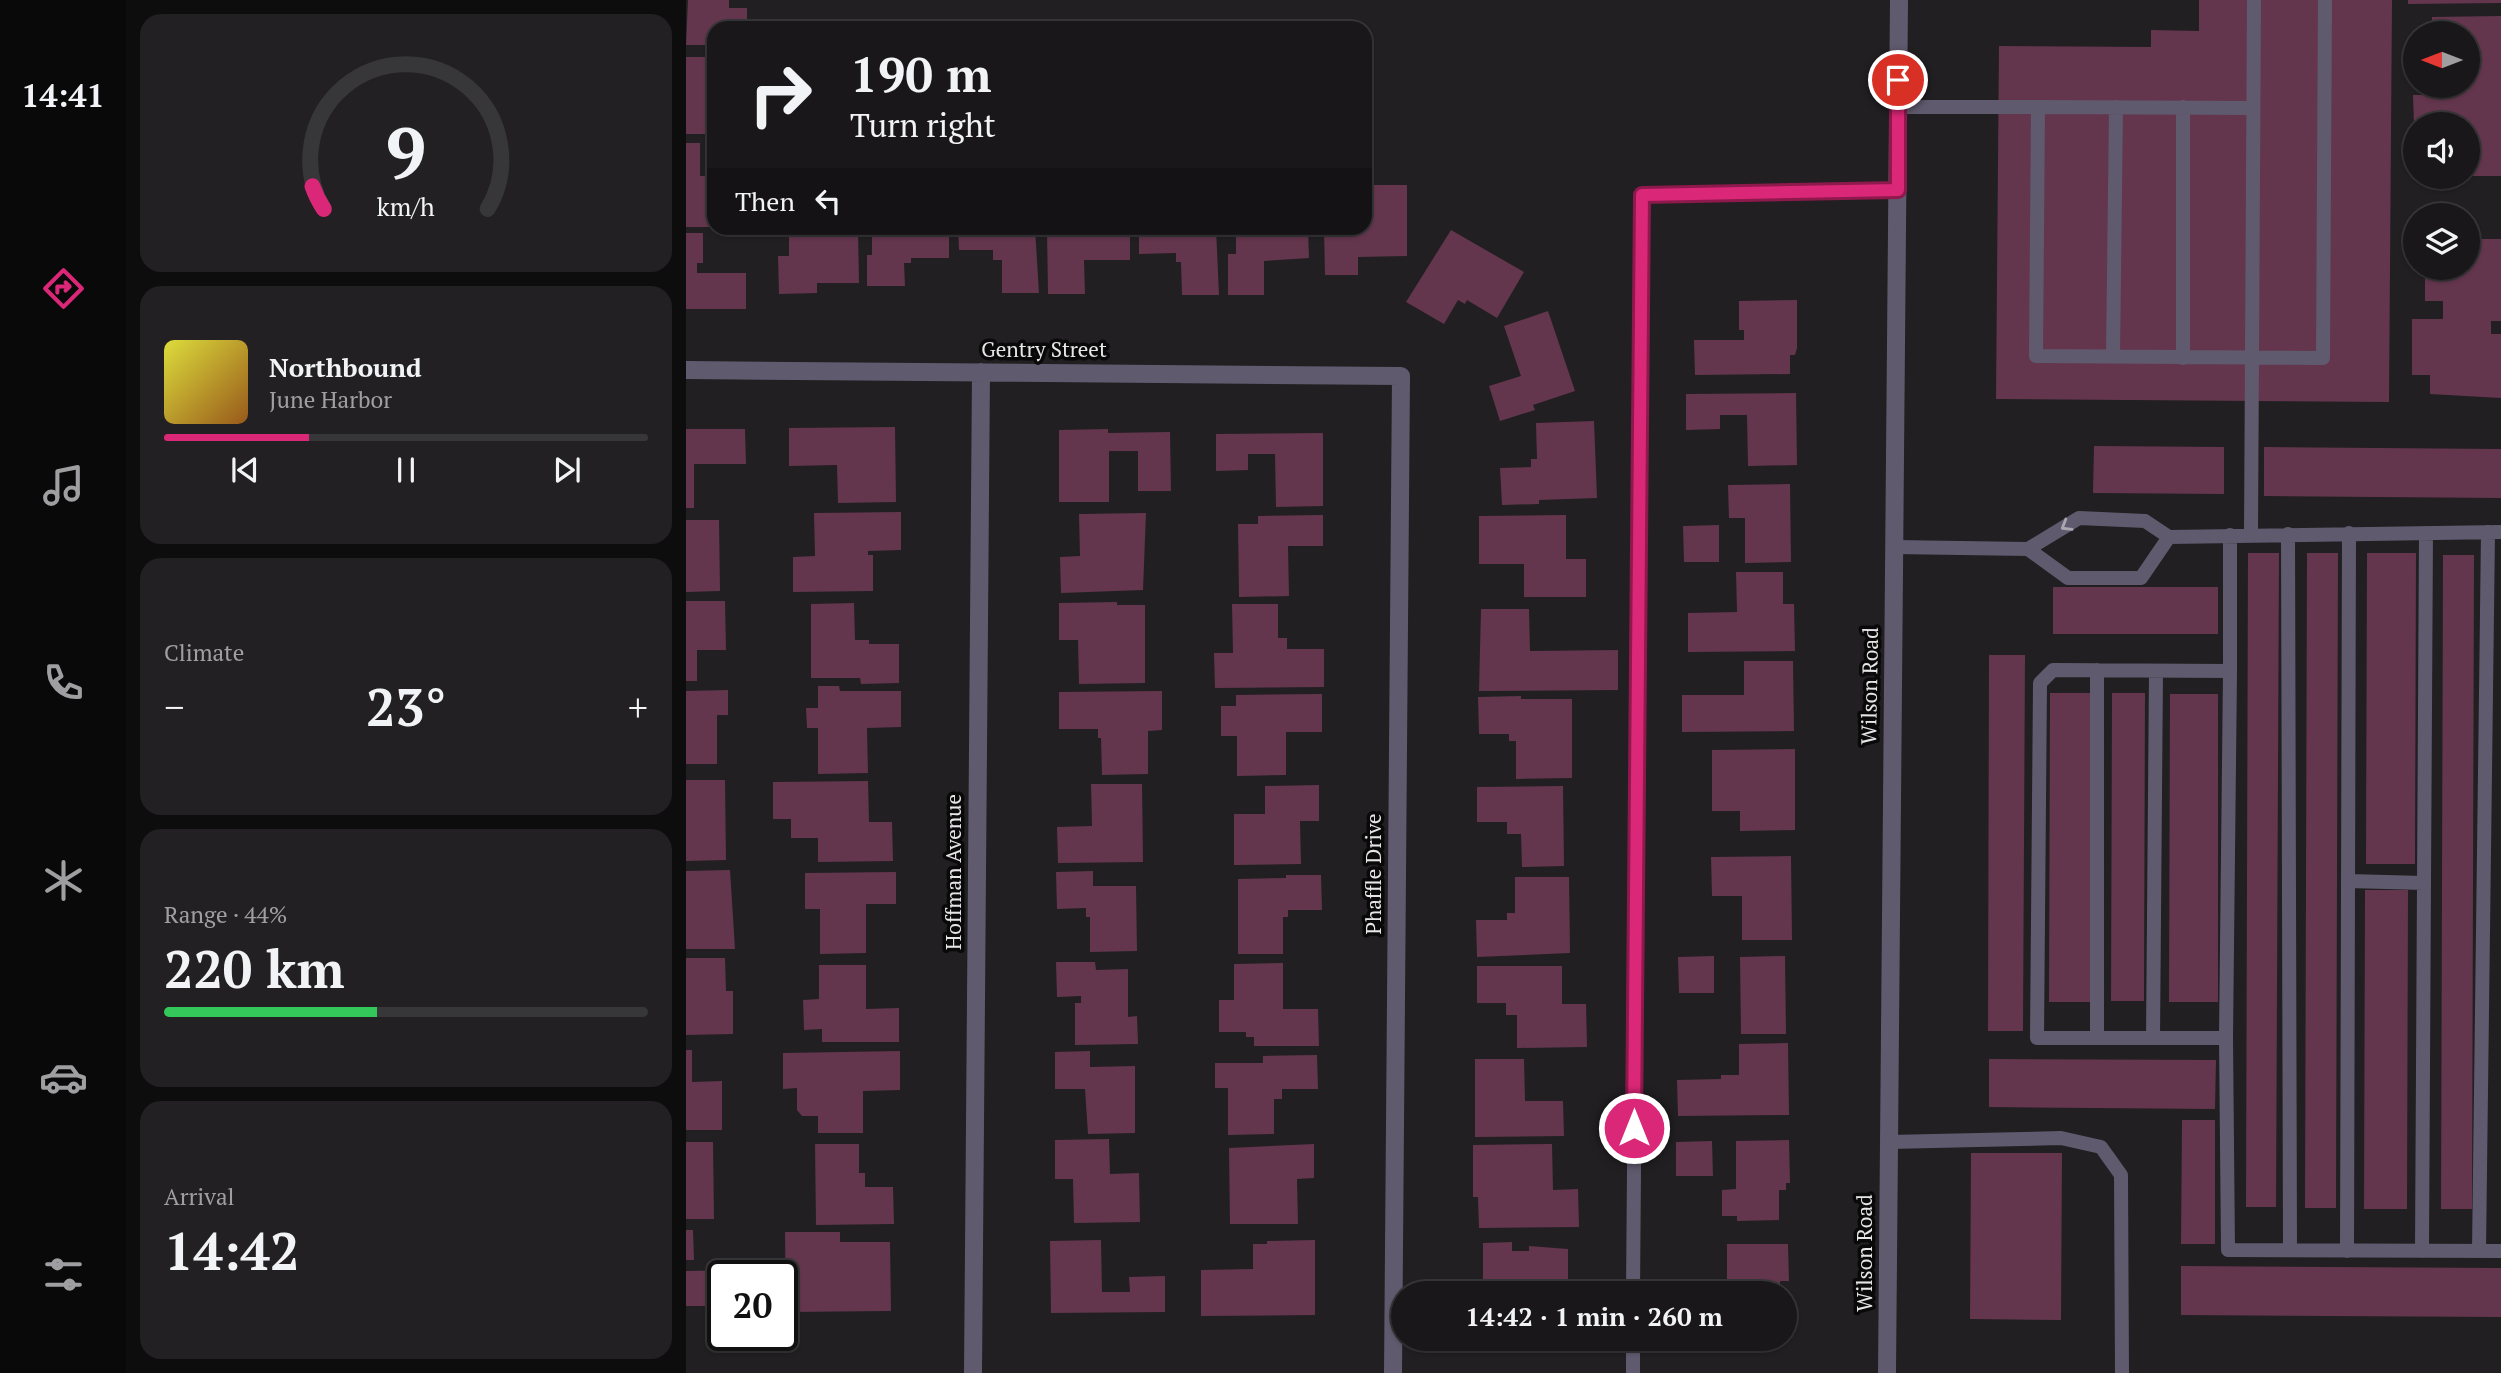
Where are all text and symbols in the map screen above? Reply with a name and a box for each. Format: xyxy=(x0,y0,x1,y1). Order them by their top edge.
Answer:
north arrow xyxy=(2403,21,2480,98)
map controls xyxy=(2403,21,2480,280)
text: 190 m xyxy=(850,41,992,106)
icon: right xyxy=(735,49,826,140)
pin xyxy=(1868,50,1928,110)
icon: arrive xyxy=(1879,61,1917,99)
text: 14:41 xyxy=(21,74,105,116)
text: 9 xyxy=(385,103,427,200)
text: Turn right xyxy=(850,104,996,146)
button: sound xyxy=(2403,112,2480,189)
icon: left xyxy=(809,182,847,220)
text: Then xyxy=(735,184,795,218)
text: km/h xyxy=(377,190,435,223)
button: layers xyxy=(2403,203,2480,280)
icon: directions xyxy=(39,264,88,313)
street label: Gentry Street xyxy=(981,335,1107,363)
text: Northbound xyxy=(269,350,422,384)
text: June Harbor xyxy=(269,384,392,415)
icon: previous xyxy=(226,451,264,489)
icon: pause xyxy=(387,451,425,489)
icon: next xyxy=(548,451,586,489)
icon: music xyxy=(39,461,88,510)
one-way arrow xyxy=(2060,518,2073,531)
street label: Wilson Road xyxy=(1854,627,1884,745)
text: Climate xyxy=(164,637,244,668)
icon: phone xyxy=(39,658,88,707)
text: 23° xyxy=(366,672,446,741)
text: − xyxy=(164,682,184,732)
text: + xyxy=(628,682,648,732)
street label: Hoffman Avenue xyxy=(939,794,967,950)
street label: Phaffle Drive xyxy=(1359,813,1387,935)
icon: climate xyxy=(39,856,88,905)
text: Range · 44% xyxy=(164,899,287,930)
text: 220 km xyxy=(164,934,345,1003)
icon: car xyxy=(39,1053,88,1102)
position arrow xyxy=(1597,1091,1671,1165)
text: Arrival xyxy=(164,1181,235,1212)
street label: Wilson Road xyxy=(1850,1194,1878,1312)
text: 14:42 xyxy=(164,1216,299,1285)
icon: filters xyxy=(39,1250,88,1299)
speed limit sign: 20 xyxy=(707,1260,798,1351)
text: 14:42 · 1 min · 260 m xyxy=(1465,1299,1723,1333)

